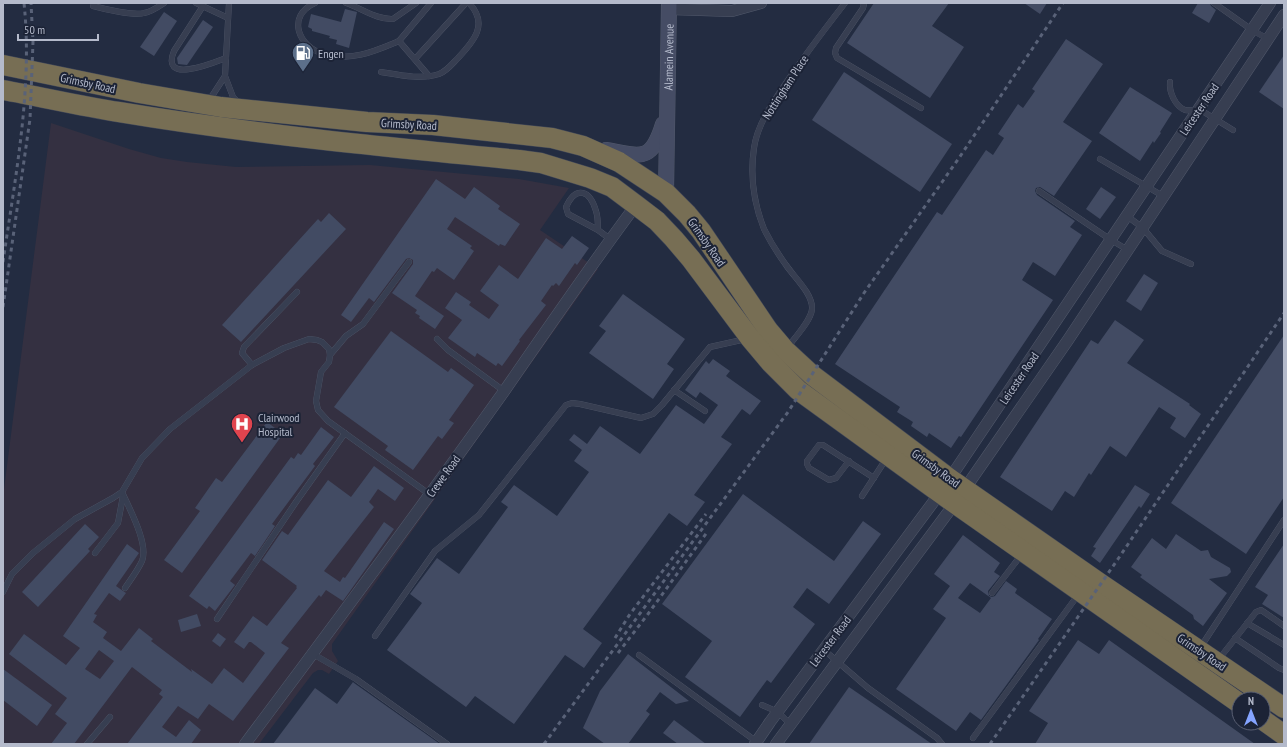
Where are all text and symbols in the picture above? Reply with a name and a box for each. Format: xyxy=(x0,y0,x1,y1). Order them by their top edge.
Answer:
scale bar xyxy=(18,16,98,42)
text: 50 m xyxy=(24,22,45,37)
street label: Alamein Avenue xyxy=(660,24,676,90)
fuel station icon: Engen xyxy=(290,40,316,73)
place label: Engen xyxy=(318,46,344,61)
street label: Nottingham Place xyxy=(759,52,811,122)
street label: Grimsby Road xyxy=(59,70,117,96)
street label: Leicester Road xyxy=(1176,80,1222,138)
street label: Grimsby Road xyxy=(381,115,437,133)
street label: Grimsby Road xyxy=(685,215,729,269)
street label: Leicester Road xyxy=(996,349,1042,407)
place label: Clairwood Hospital xyxy=(258,410,300,439)
hospital icon: Clairwood Hospital xyxy=(229,411,255,444)
street label: Grimsby Road xyxy=(909,445,963,491)
street label: Crewe Road xyxy=(423,452,463,500)
street label: Leicester Road xyxy=(806,613,854,669)
street label: Grimsby Road xyxy=(1175,630,1229,674)
north arrow xyxy=(1231,691,1271,731)
text: N xyxy=(1248,694,1254,708)

